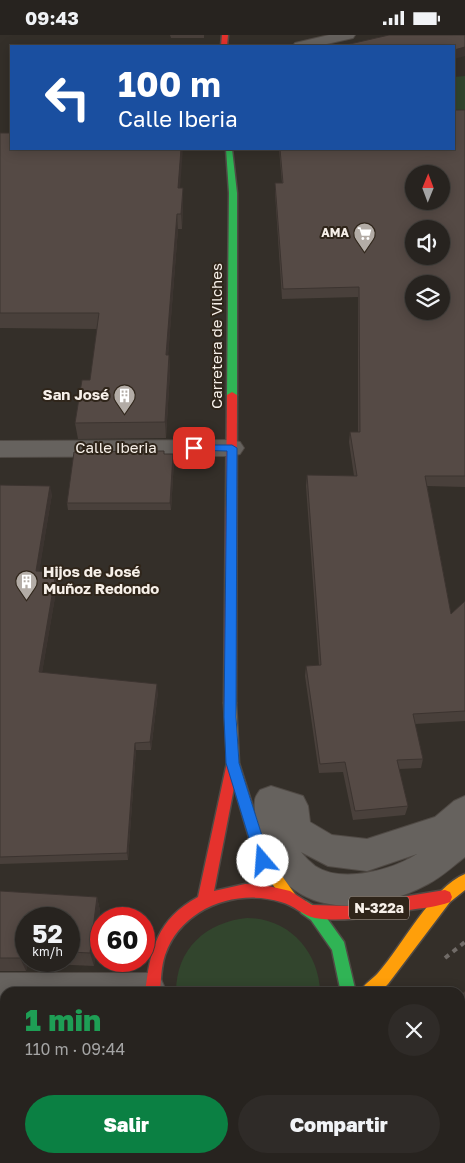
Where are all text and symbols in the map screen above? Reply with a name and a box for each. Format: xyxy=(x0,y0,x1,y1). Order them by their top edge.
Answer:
text: 09:43 xyxy=(25,6,79,29)
text: 100 m xyxy=(118,63,221,105)
icon: left xyxy=(35,65,100,130)
text: Calle Iberia xyxy=(118,105,238,132)
north arrow xyxy=(405,165,450,210)
map controls xyxy=(405,165,450,320)
button: sound xyxy=(405,220,450,265)
supermarket icon: AMA xyxy=(353,221,377,252)
place label: AMA xyxy=(321,225,349,240)
street label: Carretera de Vilches xyxy=(207,263,225,409)
button: layers xyxy=(405,275,450,320)
building icon: San José xyxy=(113,383,137,414)
place label: San José xyxy=(43,385,109,403)
pin xyxy=(173,427,215,469)
icon: arrive xyxy=(180,434,208,462)
street label: Calle Iberia xyxy=(75,438,157,456)
place label: Hijos de José Muñoz Redondo xyxy=(43,562,159,597)
building icon: Hijos de José Muñoz Redondo xyxy=(15,569,39,600)
position arrow xyxy=(236,834,288,886)
road number: N-322a xyxy=(349,896,409,919)
speed limit sign: 60 xyxy=(90,907,155,972)
text: 52 xyxy=(32,918,63,949)
text: km/h xyxy=(32,944,63,959)
text: 1 min xyxy=(25,1002,101,1038)
button: close xyxy=(388,1004,440,1056)
text: 110 m · 09:44 xyxy=(25,1039,125,1059)
button: Salir xyxy=(25,1095,228,1153)
button: Compartir xyxy=(238,1095,440,1153)

